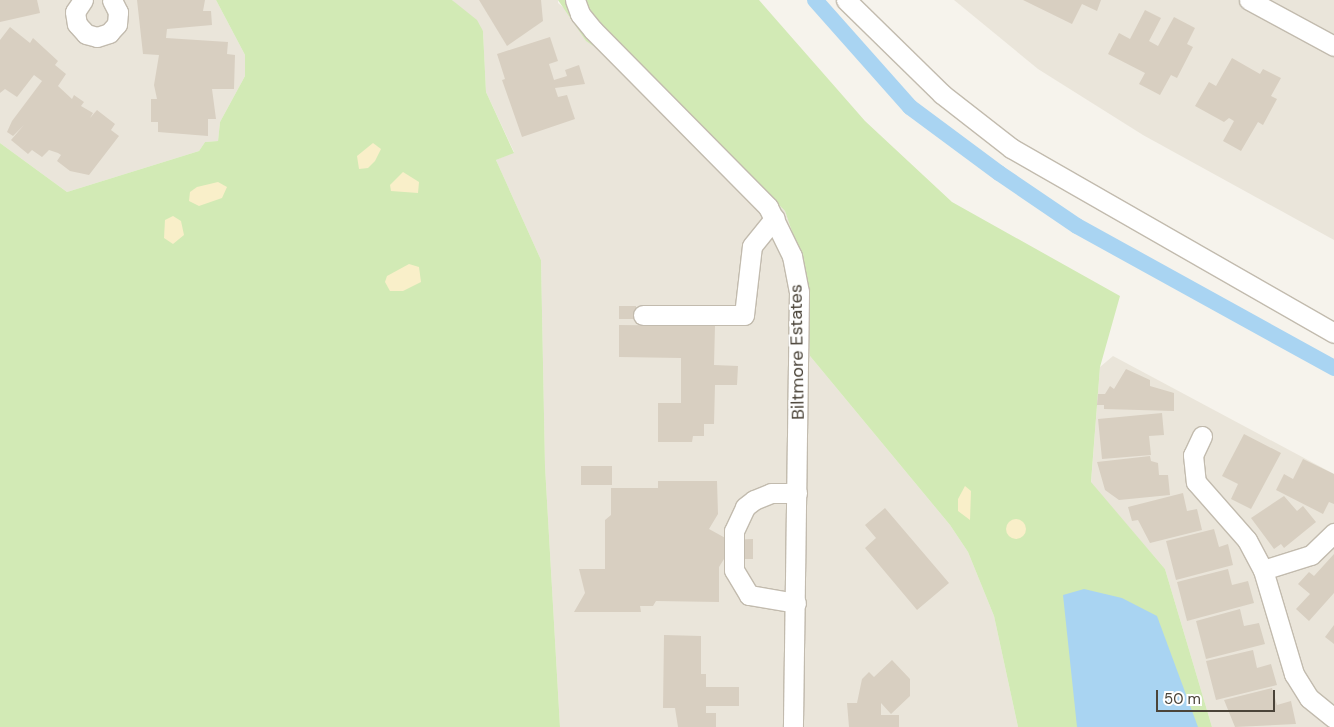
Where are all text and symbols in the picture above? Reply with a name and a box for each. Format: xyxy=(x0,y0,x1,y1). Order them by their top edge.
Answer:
street label: Biltmore Estates xyxy=(785,284,809,420)
scale bar xyxy=(1159,680,1278,712)
text: 50 m xyxy=(1164,689,1201,709)

